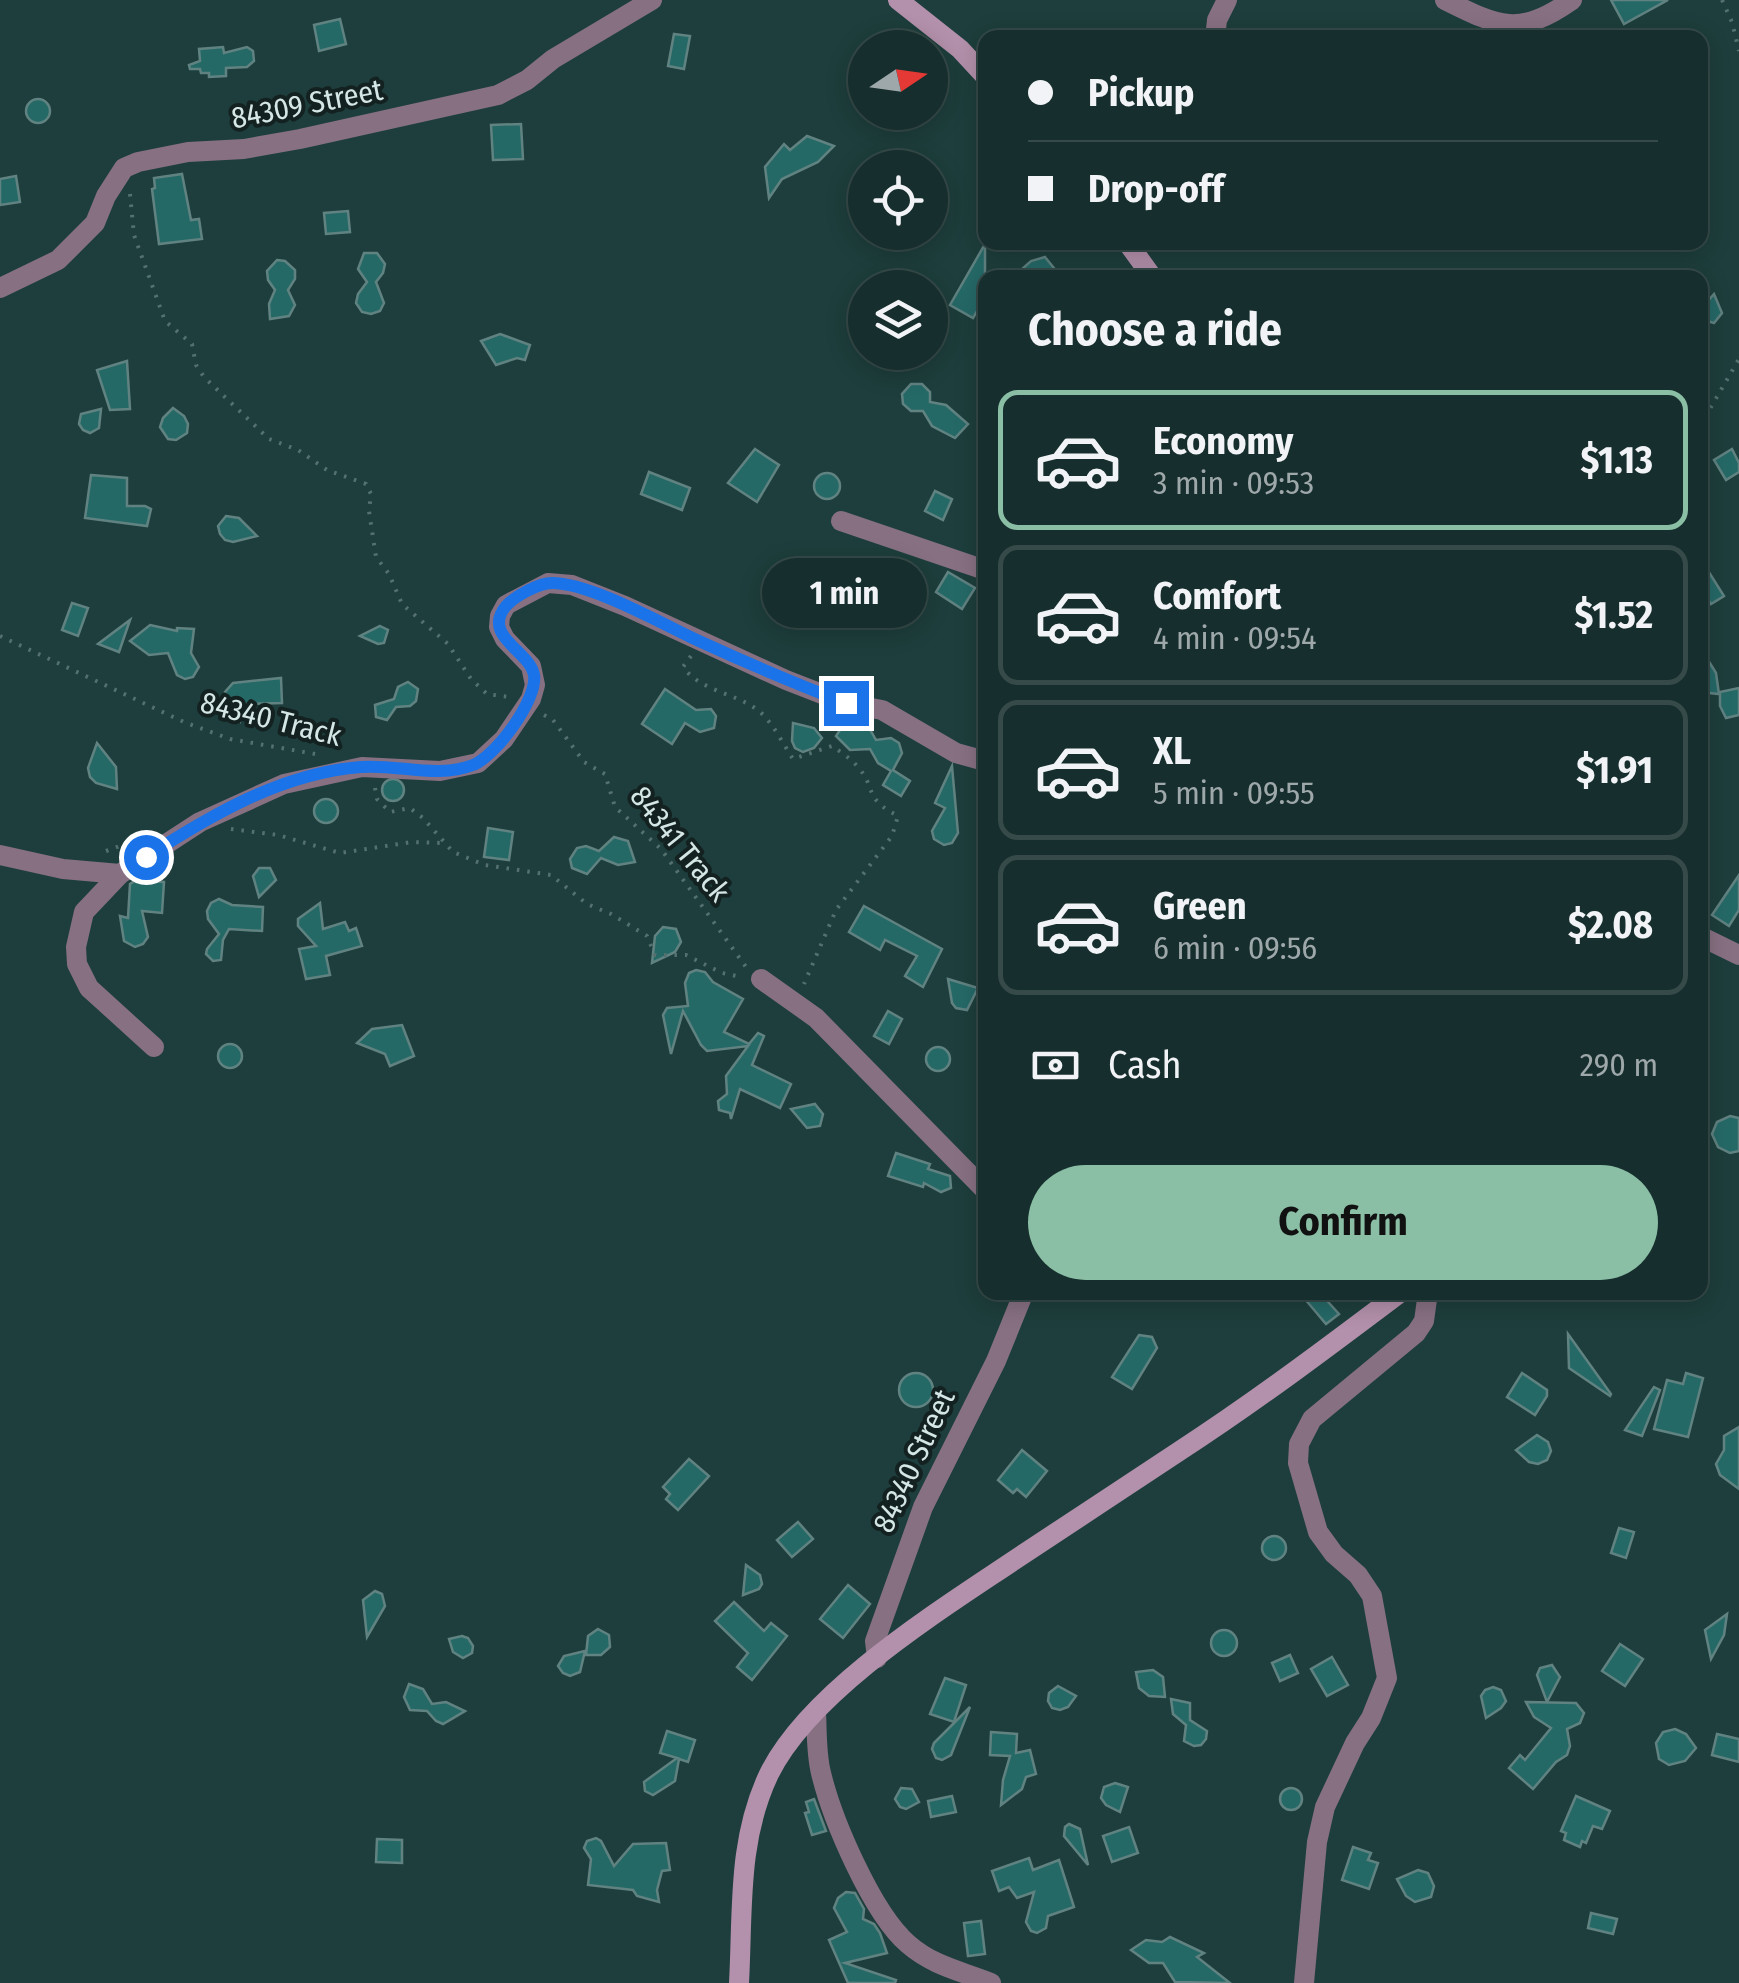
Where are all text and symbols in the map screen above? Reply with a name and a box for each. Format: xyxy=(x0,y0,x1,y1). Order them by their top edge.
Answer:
north arrow xyxy=(848,30,948,130)
map controls xyxy=(848,30,948,370)
text: Pickup xyxy=(1088,70,1194,116)
street label: 84309 Street xyxy=(228,72,386,136)
button: locate xyxy=(848,150,948,250)
text: Drop-off xyxy=(1088,166,1224,212)
button: layers xyxy=(848,270,948,370)
text: Choose a ride xyxy=(1028,303,1282,357)
icon: car xyxy=(1033,415,1123,505)
text: Economy xyxy=(1153,418,1293,464)
text: $1.13 xyxy=(1580,437,1653,483)
text: 3 min · 09:53 xyxy=(1153,464,1314,502)
callout: 1 min xyxy=(764,558,928,628)
icon: car xyxy=(1033,570,1123,660)
text: Comfort xyxy=(1153,573,1281,619)
text: 1 min xyxy=(810,574,879,612)
text: $1.52 xyxy=(1574,592,1653,638)
text: 4 min · 09:54 xyxy=(1153,619,1316,657)
route end xyxy=(824,681,869,726)
street label: 84340 Track xyxy=(197,684,345,754)
icon: car xyxy=(1033,725,1123,815)
text: XL xyxy=(1153,728,1191,774)
text: $1.91 xyxy=(1576,747,1653,793)
text: 5 min · 09:55 xyxy=(1153,774,1315,812)
street label: 84341 Track xyxy=(623,779,737,909)
route start xyxy=(124,835,169,880)
icon: car xyxy=(1033,880,1123,970)
text: Green xyxy=(1153,883,1247,929)
text: $2.08 xyxy=(1568,902,1653,948)
text: 6 min · 09:56 xyxy=(1153,929,1317,967)
icon: cash xyxy=(1028,1038,1083,1093)
text: Cash xyxy=(1108,1042,1182,1088)
text: 290 m xyxy=(1580,1046,1658,1084)
button: Confirm xyxy=(1028,1165,1658,1280)
street label: 84340 Street xyxy=(865,1384,963,1538)

